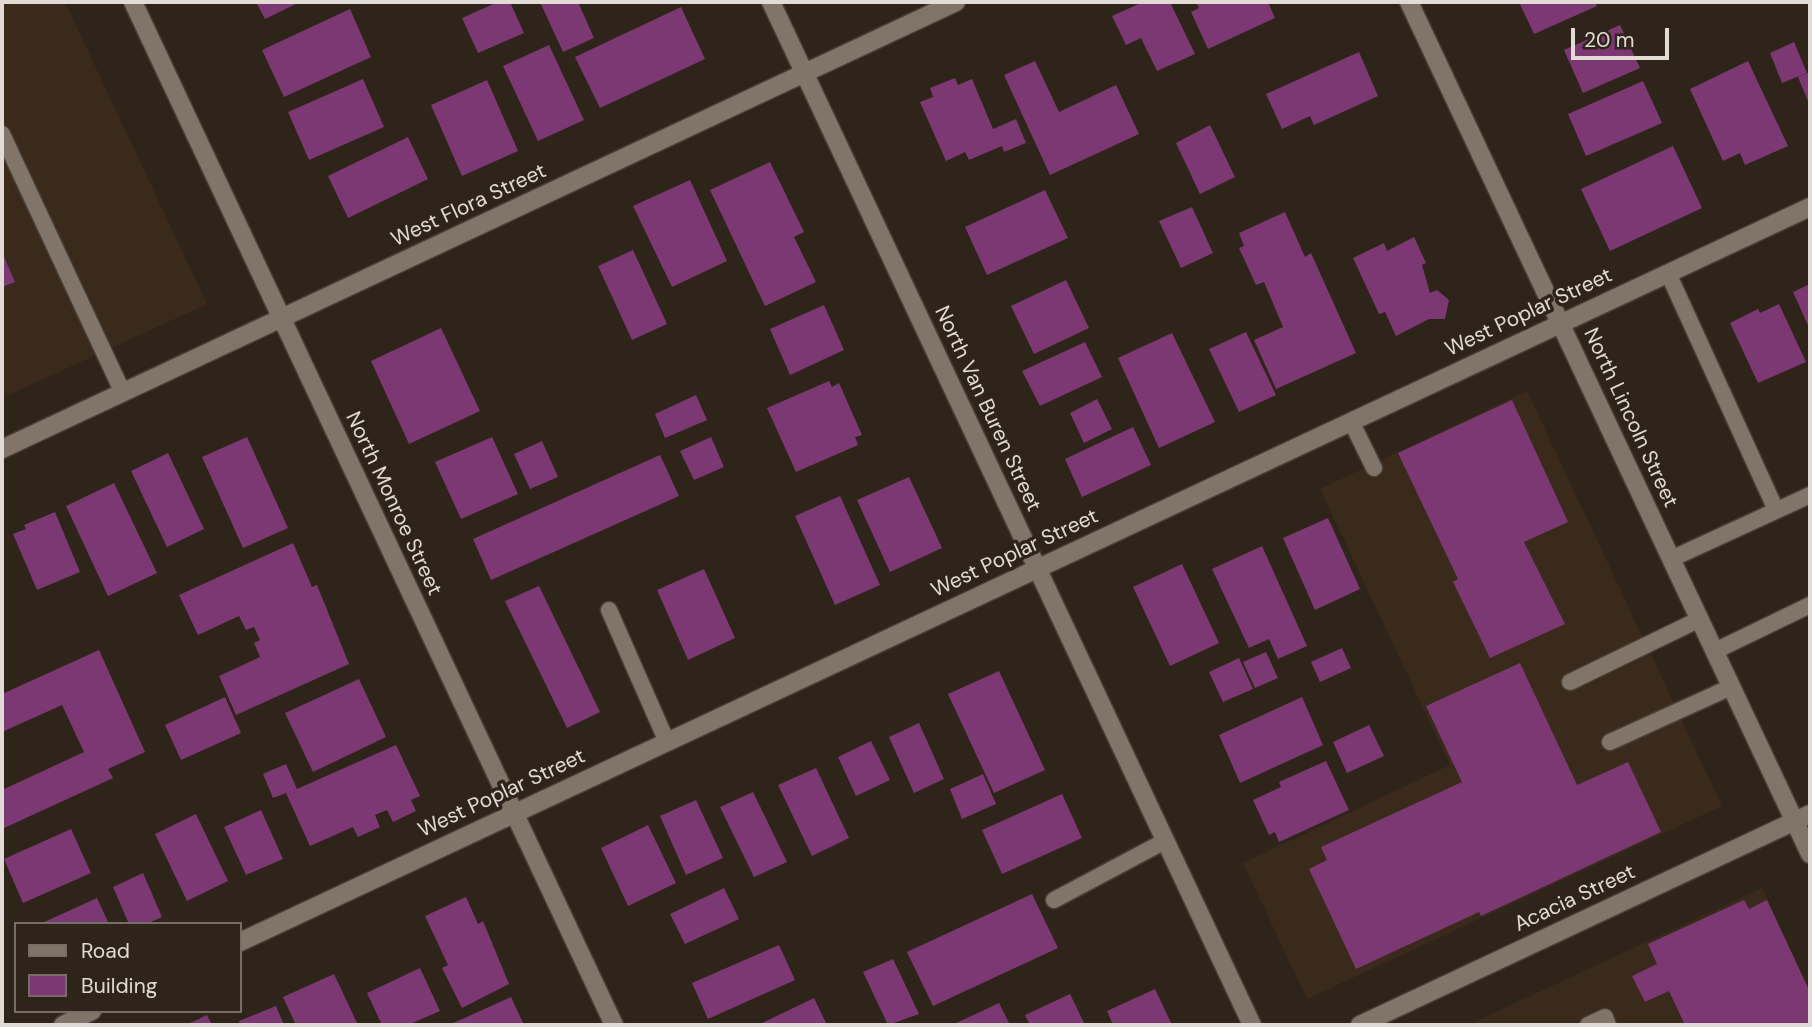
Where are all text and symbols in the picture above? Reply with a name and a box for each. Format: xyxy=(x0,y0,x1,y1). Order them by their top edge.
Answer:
scale bar xyxy=(1574,14,1672,58)
text: 20 m xyxy=(1584,26,1635,54)
street label: West Flora Street xyxy=(388,159,550,253)
street label: West Poplar Street xyxy=(1442,263,1616,363)
street label: North Van Buren Street xyxy=(928,302,1046,516)
street label: North Lincoln Street xyxy=(1577,324,1683,512)
street label: North Monroe Street xyxy=(339,408,447,600)
street label: West Poplar Street xyxy=(928,504,1102,604)
street label: West Poplar Street xyxy=(415,744,589,844)
street label: Acacia Street xyxy=(1511,860,1639,938)
legend xyxy=(14,922,242,1013)
text: Road xyxy=(81,937,130,965)
text: Building xyxy=(81,972,157,1000)

